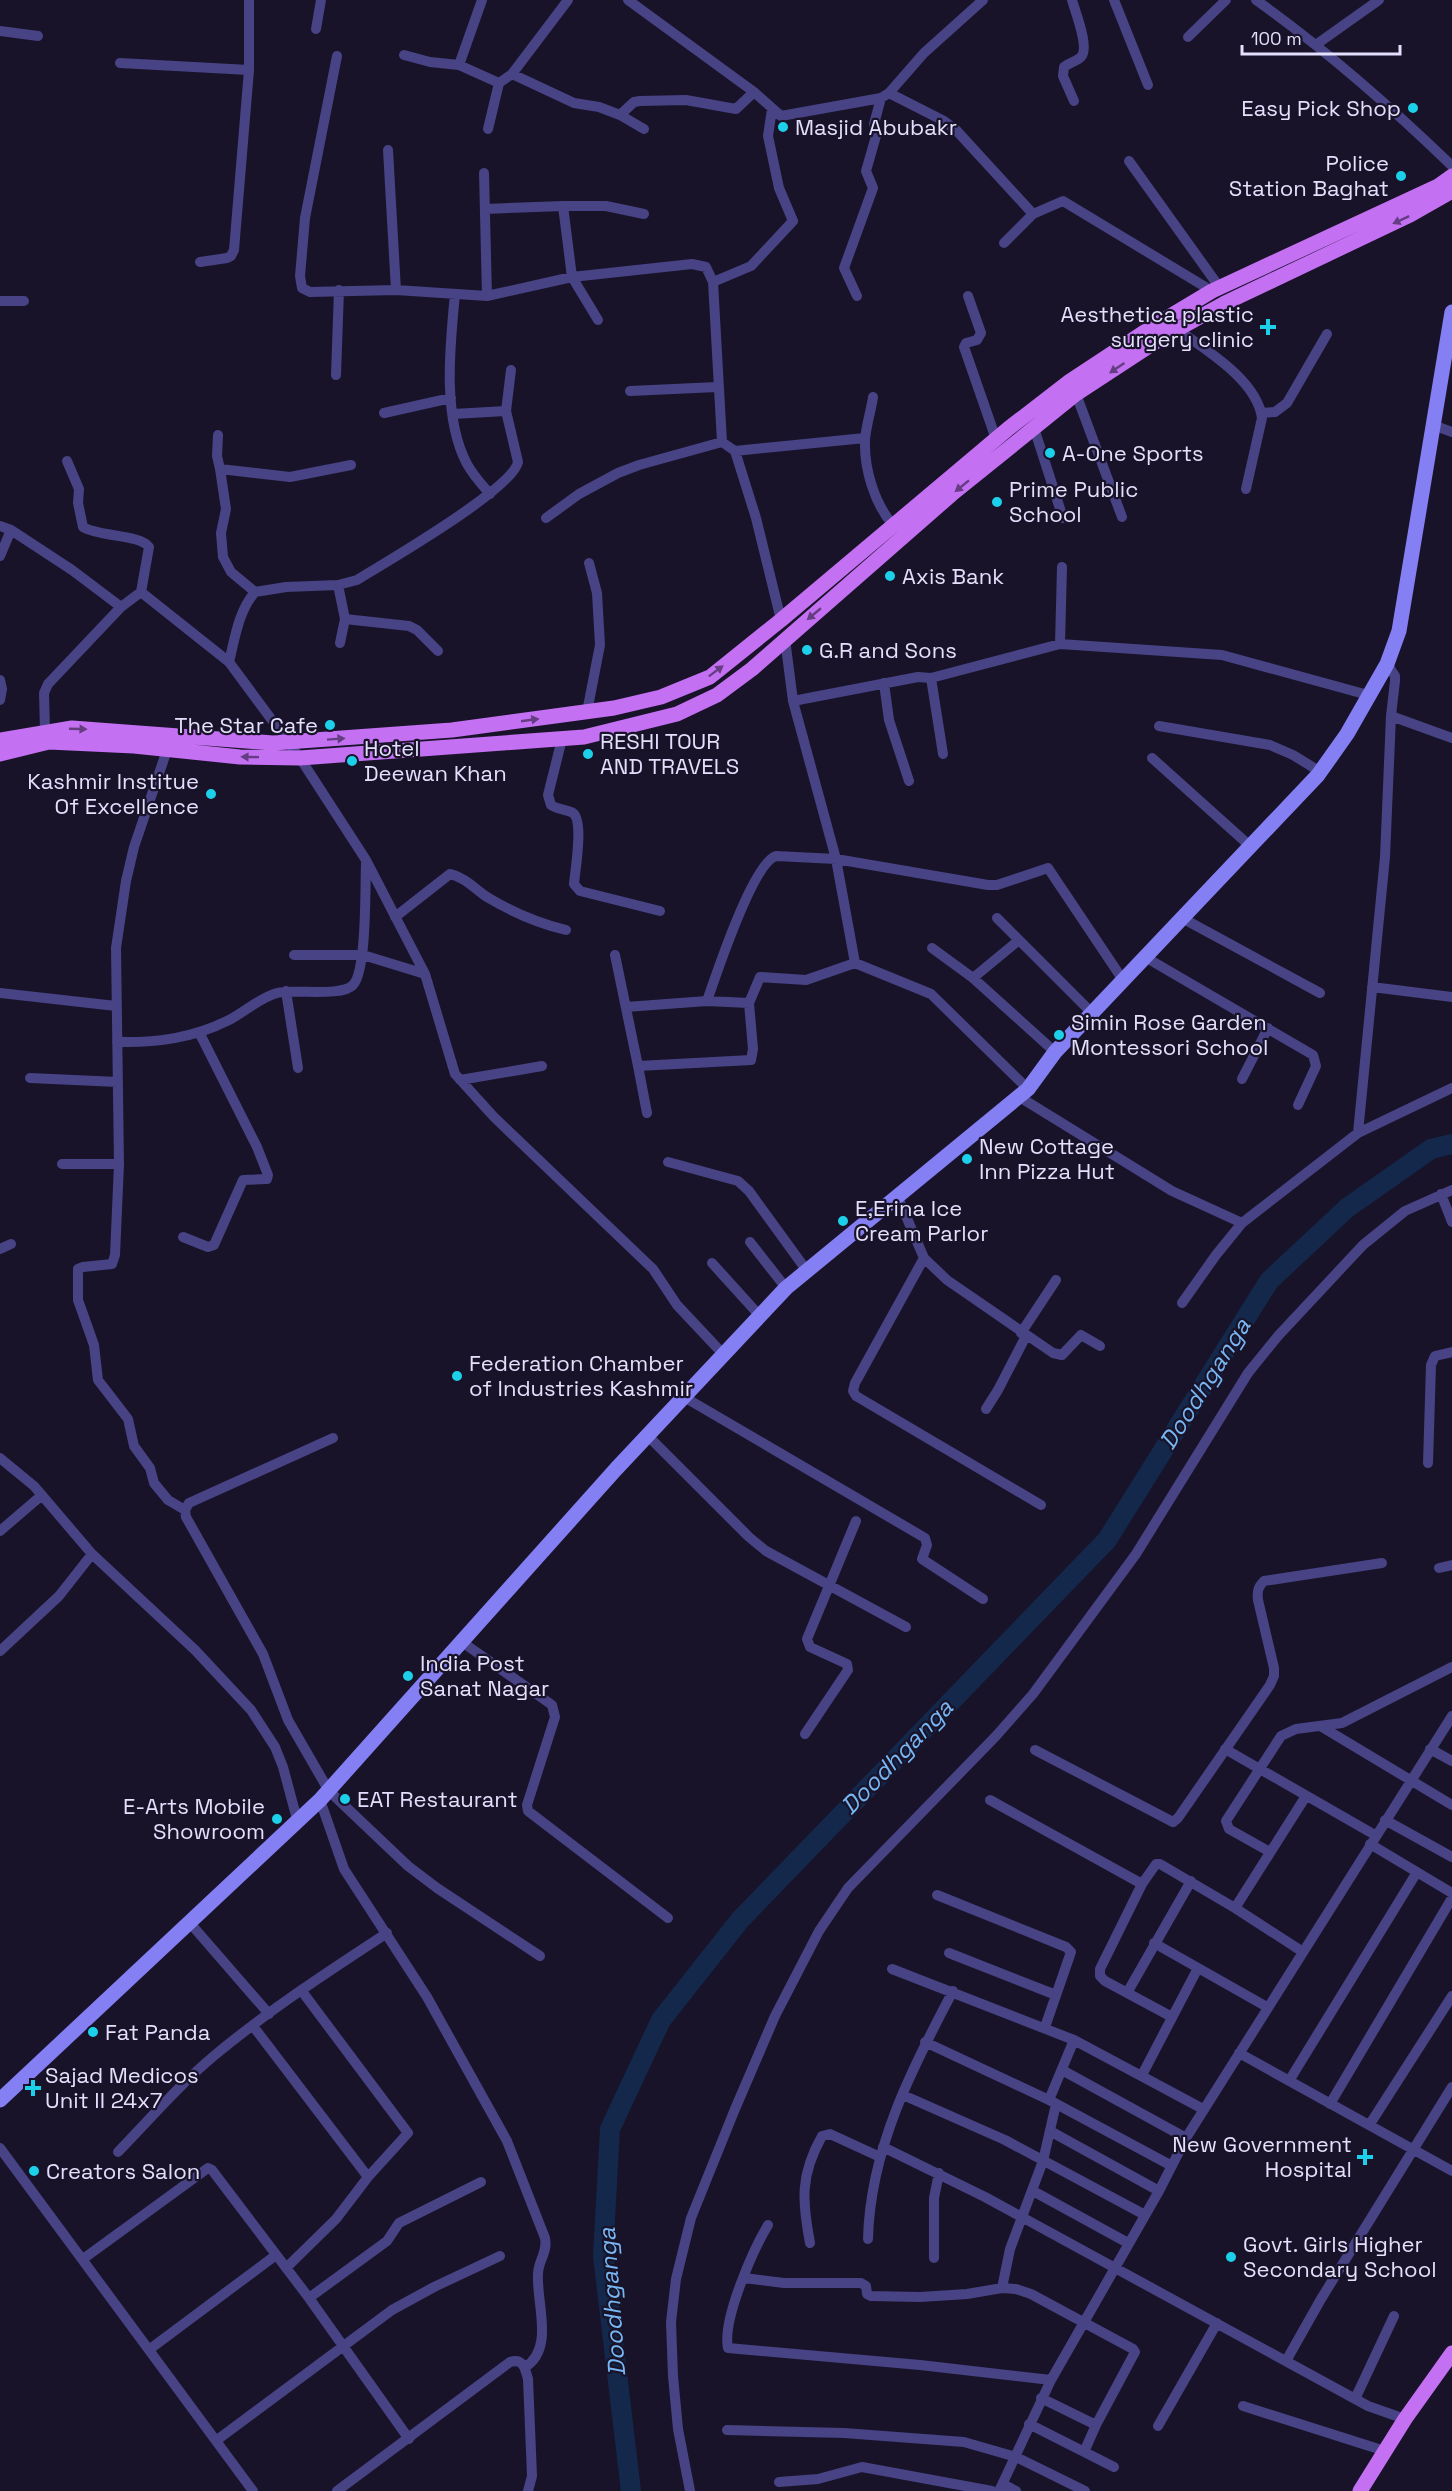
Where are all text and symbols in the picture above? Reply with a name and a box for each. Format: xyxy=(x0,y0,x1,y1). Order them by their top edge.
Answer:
scale bar xyxy=(1242,18,1400,56)
text: 100 m xyxy=(1251,27,1302,50)
place label: Easy Pick Shop xyxy=(1241,94,1401,122)
marker: Easy Pick Shop xyxy=(1406,101,1420,115)
place label: Masjid Abubakr xyxy=(795,113,957,141)
marker: Masjid Abubakr xyxy=(776,120,790,134)
place label: Police Station Baghat xyxy=(1229,149,1389,202)
marker: Police Station Baghat xyxy=(1394,169,1408,183)
one-way arrow xyxy=(1392,215,1409,224)
place label: Aesthetica plastic surgery clinic xyxy=(1060,300,1254,353)
marker: Aesthetica plastic surgery clinic xyxy=(1259,318,1277,336)
one-way arrow xyxy=(1109,362,1125,374)
place label: A-One Sports xyxy=(1062,439,1204,467)
marker: A-One Sports xyxy=(1043,446,1057,460)
place label: Prime Public School xyxy=(1009,475,1138,528)
one-way arrow xyxy=(954,480,970,493)
marker: Prime Public School xyxy=(990,495,1004,509)
place label: Axis Bank xyxy=(902,562,1004,590)
marker: Axis Bank xyxy=(883,569,897,583)
one-way arrow xyxy=(807,607,822,620)
place label: G.R and Sons xyxy=(819,636,957,664)
marker: G.R and Sons xyxy=(800,643,814,657)
one-way arrow xyxy=(708,665,724,677)
place label: The Star Cafe xyxy=(174,711,318,739)
one-way arrow xyxy=(520,715,539,724)
marker: The Star Cafe xyxy=(323,718,337,732)
one-way arrow xyxy=(69,724,88,733)
place label: RESHI TOUR AND TRAVELS xyxy=(600,727,739,780)
one-way arrow xyxy=(326,734,345,743)
place label: Hotel Deewan Khan xyxy=(364,734,507,787)
marker: RESHI TOUR AND TRAVELS xyxy=(581,747,595,761)
one-way arrow xyxy=(241,752,260,762)
marker: Hotel Deewan Khan xyxy=(345,754,359,768)
place label: Kashmir Institue Of Excellence xyxy=(27,767,199,820)
marker: Kashmir Institue Of Excellence xyxy=(204,787,218,801)
place label: Simin Rose Garden Montessori School xyxy=(1071,1008,1268,1061)
marker: Simin Rose Garden Montessori School xyxy=(1052,1028,1066,1042)
place label: New Cottage Inn Pizza Hut xyxy=(979,1132,1115,1185)
marker: New Cottage Inn Pizza Hut xyxy=(960,1152,974,1166)
place label: E,Erina Ice Cream Parlor xyxy=(855,1194,988,1247)
marker: E,Erina Ice Cream Parlor xyxy=(836,1214,850,1228)
water label: Doodhganga xyxy=(1152,1312,1257,1455)
place label: Federation Chamber of Industries Kashmir xyxy=(469,1349,693,1402)
marker: Federation Chamber of Industries Kashmir xyxy=(450,1369,464,1383)
place label: India Post Sanat Nagar xyxy=(420,1649,549,1702)
marker: India Post Sanat Nagar xyxy=(401,1669,415,1683)
water label: Doodhganga xyxy=(834,1692,960,1821)
place label: EAT Restaurant xyxy=(357,1785,518,1813)
place label: E-Arts Mobile Showroom xyxy=(123,1792,265,1845)
marker: EAT Restaurant xyxy=(338,1792,352,1806)
marker: E-Arts Mobile Showroom xyxy=(270,1812,284,1826)
place label: Fat Panda xyxy=(105,2018,211,2046)
marker: Fat Panda xyxy=(86,2025,100,2039)
place label: Sajad Medicos Unit II 24x7 xyxy=(45,2061,199,2114)
marker: Sajad Medicos Unit II 24x7 xyxy=(26,2081,40,2095)
place label: New Government Hospital xyxy=(1172,2130,1352,2183)
marker: New Government Hospital xyxy=(1356,2148,1374,2166)
place label: Creators Salon xyxy=(46,2157,200,2185)
marker: Creators Salon xyxy=(27,2164,41,2178)
water label: Doodhganga xyxy=(591,2227,632,2377)
place label: Govt. Girls Higher Secondary School xyxy=(1243,2230,1437,2283)
marker: Govt. Girls Higher Secondary School xyxy=(1224,2250,1238,2264)

